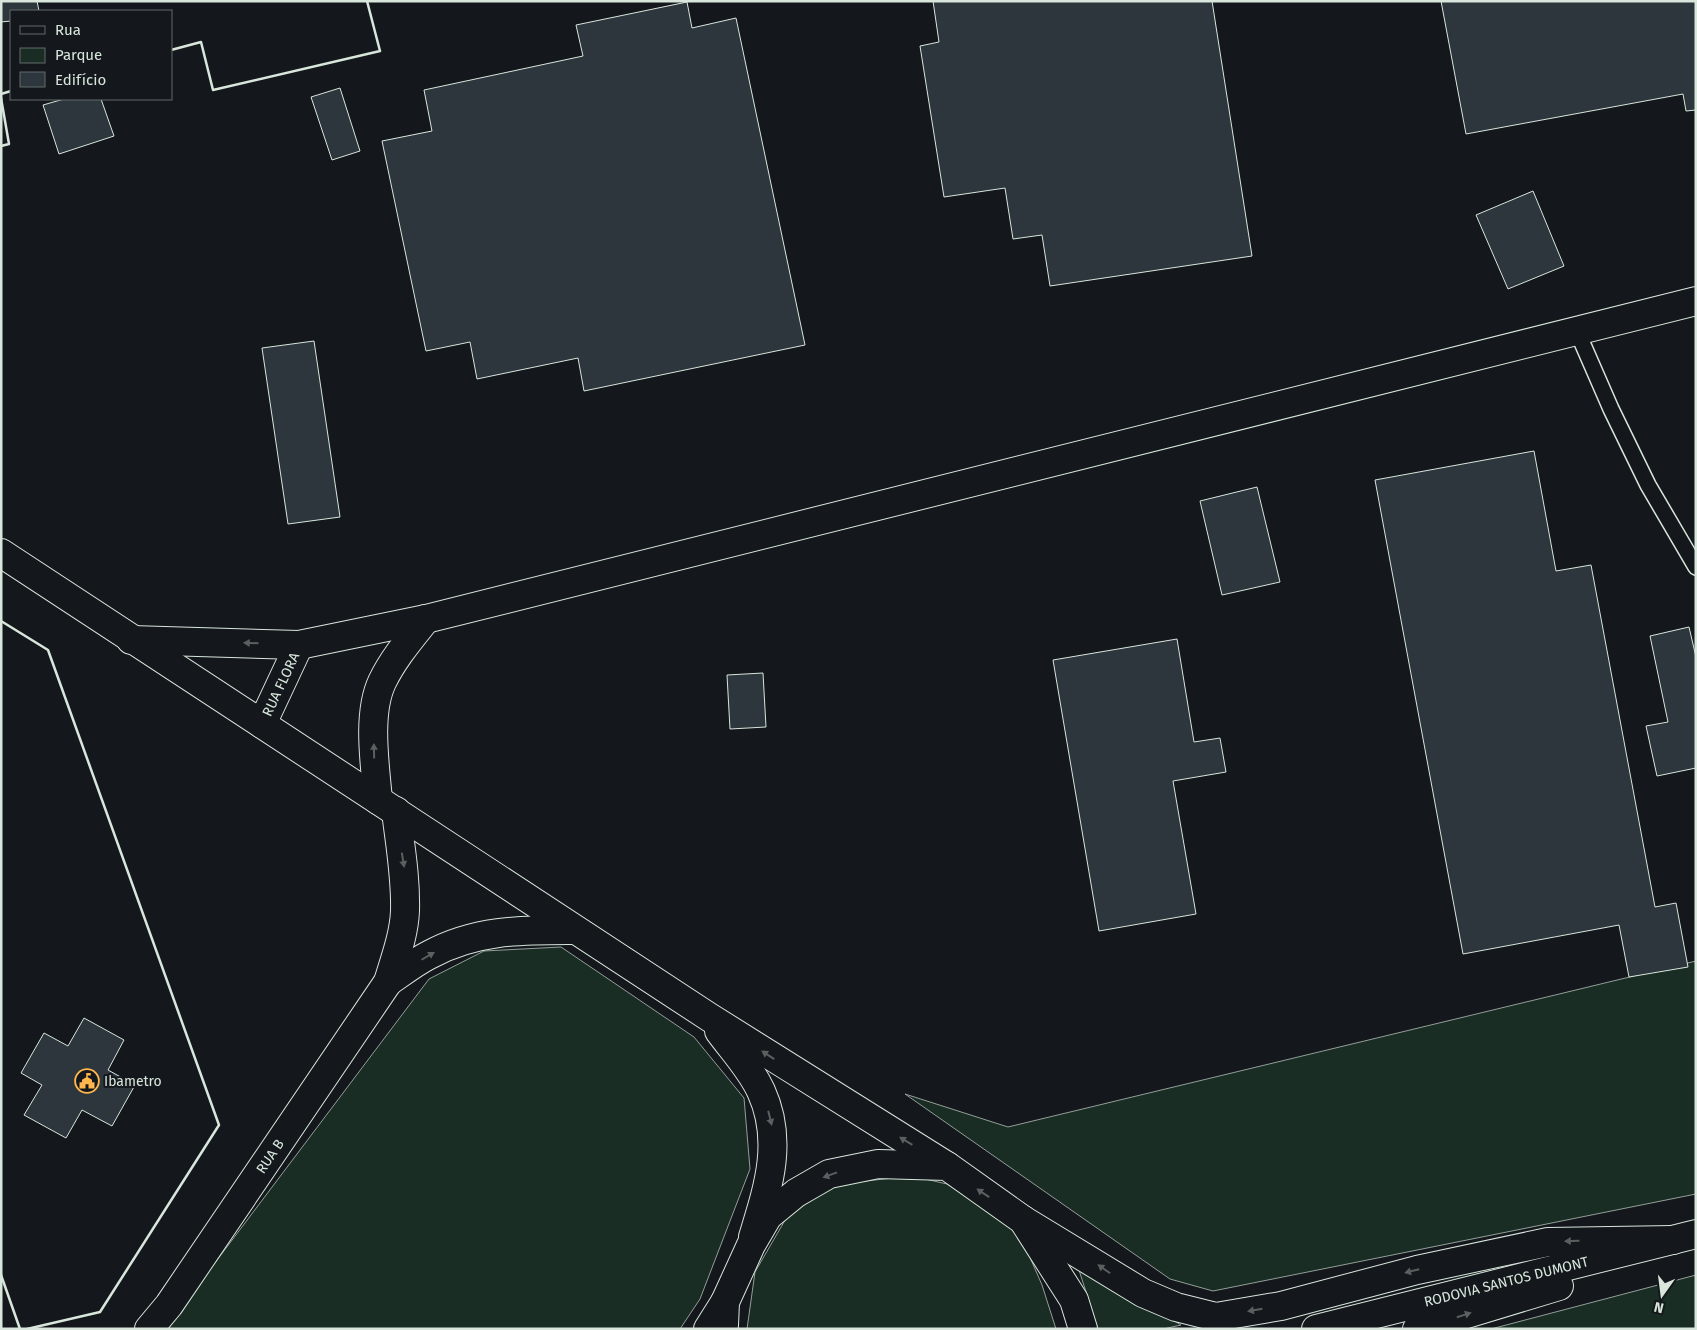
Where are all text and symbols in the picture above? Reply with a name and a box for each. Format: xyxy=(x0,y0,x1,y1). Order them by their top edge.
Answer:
legend xyxy=(10,10,172,100)
text: Rua xyxy=(55,21,81,39)
text: Parque xyxy=(55,46,102,64)
text: Edifício xyxy=(55,71,106,89)
one-way arrow xyxy=(242,639,258,647)
street label: RUA FLORA xyxy=(258,649,303,719)
one-way arrow xyxy=(370,743,378,759)
one-way arrow xyxy=(399,852,407,868)
one-way arrow xyxy=(422,951,435,960)
one-way arrow xyxy=(761,1050,775,1060)
public building icon: Ibametro xyxy=(74,1068,100,1094)
place label: Ibametro xyxy=(104,1073,162,1090)
one-way arrow xyxy=(766,1111,774,1126)
street label: RUA B xyxy=(252,1136,288,1177)
one-way arrow xyxy=(899,1136,912,1146)
one-way arrow xyxy=(822,1171,837,1179)
one-way arrow xyxy=(976,1188,989,1198)
one-way arrow xyxy=(1563,1237,1579,1245)
street label: RODOVIA SANTOS DUMONT xyxy=(1422,1253,1591,1310)
one-way arrow xyxy=(1097,1264,1111,1274)
one-way arrow xyxy=(1405,1267,1420,1275)
north arrow xyxy=(1637,1270,1687,1320)
text: N xyxy=(1652,1298,1666,1317)
one-way arrow xyxy=(1246,1307,1262,1315)
one-way arrow xyxy=(1456,1310,1471,1318)

